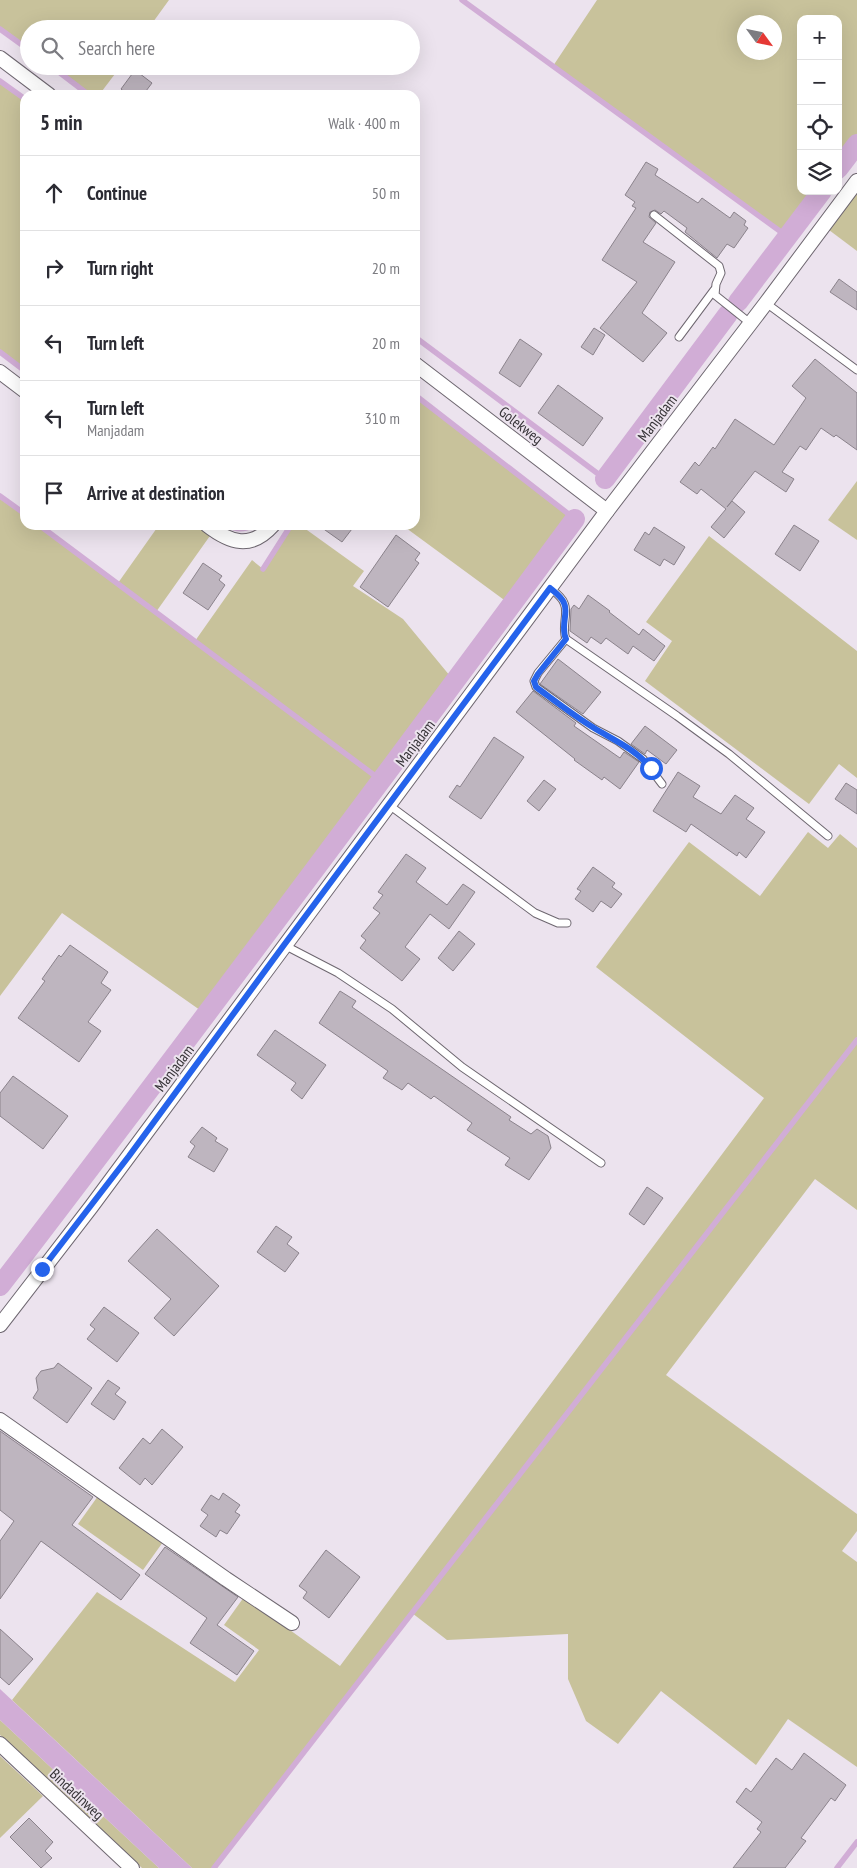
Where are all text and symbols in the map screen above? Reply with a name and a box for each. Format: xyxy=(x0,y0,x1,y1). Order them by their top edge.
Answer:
north arrow xyxy=(737,15,782,60)
map controls xyxy=(797,15,842,195)
button: + xyxy=(797,15,842,60)
search box xyxy=(20,20,420,75)
icon: search xyxy=(38,34,66,62)
text: Search here xyxy=(78,36,155,60)
button: − xyxy=(797,60,842,105)
button: locate xyxy=(797,105,842,150)
text: 5 min xyxy=(40,109,82,136)
text: Walk · 400 m xyxy=(328,113,400,133)
button: layers xyxy=(797,150,842,195)
icon: ahead xyxy=(40,179,68,207)
text: Continue xyxy=(87,181,147,205)
text: 50 m xyxy=(372,183,400,203)
icon: right xyxy=(40,254,68,282)
text: Turn right xyxy=(87,256,153,280)
text: 20 m xyxy=(372,258,400,278)
icon: left xyxy=(40,329,68,357)
text: Turn left xyxy=(87,331,144,355)
text: 20 m xyxy=(372,333,400,353)
street label: Manjadam xyxy=(633,391,681,445)
text: Turn left xyxy=(87,396,144,420)
street label: Golekweg xyxy=(495,402,547,448)
icon: left xyxy=(40,404,68,432)
text: 310 m xyxy=(365,408,400,428)
text: Manjadam xyxy=(87,420,144,440)
icon: arrive xyxy=(40,479,68,507)
text: Arrive at destination xyxy=(87,481,225,505)
street label: Manjadam xyxy=(391,716,439,770)
route start xyxy=(640,757,663,780)
street label: Manjadam xyxy=(150,1041,198,1095)
route end xyxy=(31,1258,54,1281)
street label: Bindadinweg xyxy=(46,1764,108,1824)

